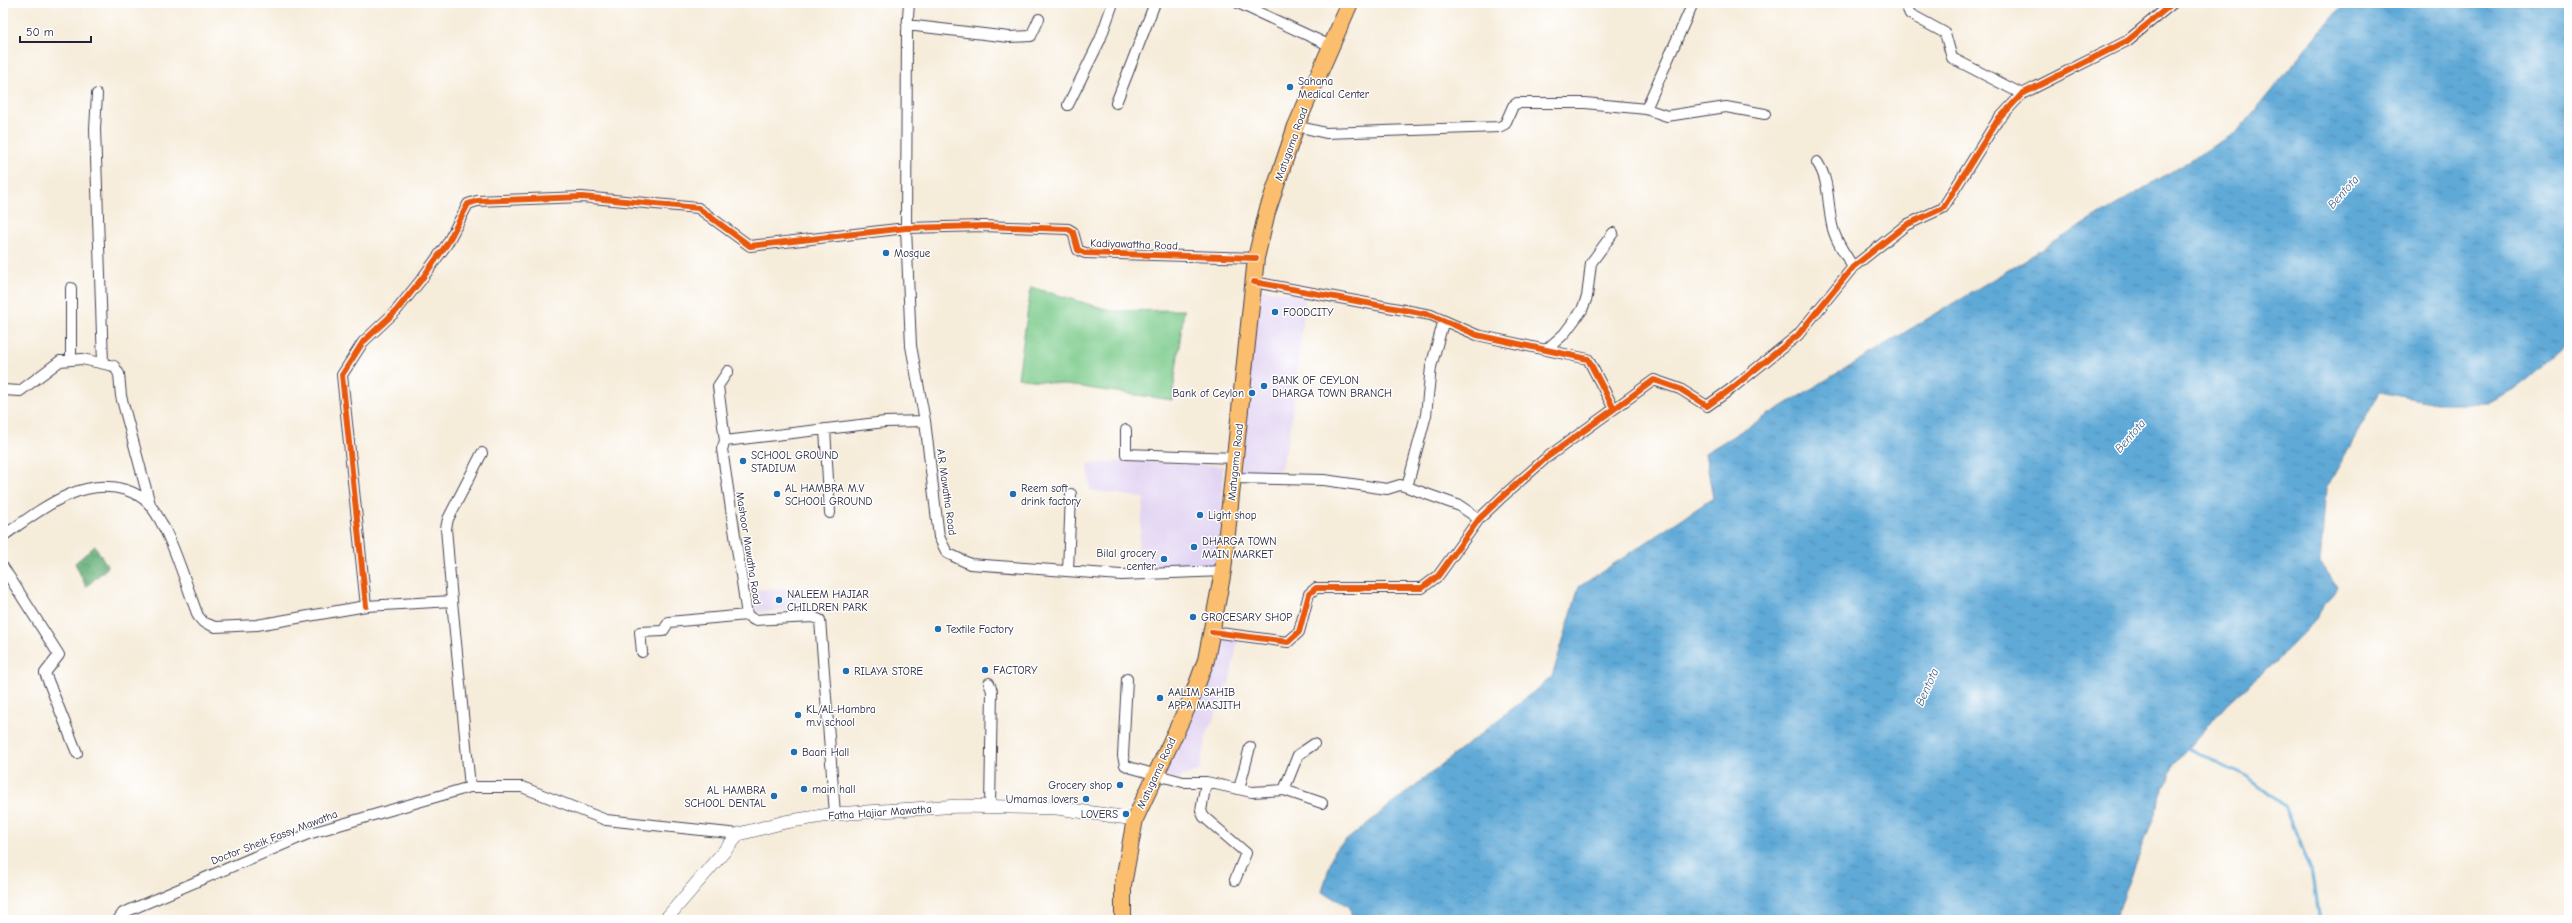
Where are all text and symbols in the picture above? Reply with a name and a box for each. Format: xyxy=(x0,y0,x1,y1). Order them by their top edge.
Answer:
scale bar xyxy=(20,18,91,44)
text: 50 m xyxy=(26,25,54,39)
place label: Sahana Medical Center xyxy=(1298,75,1370,101)
marker: Sahana Medical Center xyxy=(1285,82,1295,92)
street label: Matugama Road xyxy=(1272,105,1311,183)
water label: Bentota xyxy=(2325,173,2361,211)
street label: Kadiyawattha Road xyxy=(1090,236,1178,253)
place label: Mosque xyxy=(894,247,931,260)
marker: Mosque xyxy=(881,248,891,258)
place label: FOODCITY xyxy=(1283,306,1334,319)
marker: FOODCITY xyxy=(1270,307,1280,317)
place label: BANK OF CEYLON DHARGA TOWN BRANCH xyxy=(1272,374,1392,400)
marker: BANK OF CEYLON DHARGA TOWN BRANCH xyxy=(1259,381,1269,391)
place label: Bank of Ceylon xyxy=(1172,387,1244,400)
marker: Bank of Ceylon xyxy=(1247,388,1257,398)
water label: Bentota xyxy=(2112,416,2148,456)
street label: Matugama Road xyxy=(1225,423,1246,501)
street label: A.R Mawatha Road xyxy=(934,448,959,536)
place label: SCHOOL GROUND STADIUM xyxy=(751,449,838,475)
marker: SCHOOL GROUND STADIUM xyxy=(738,456,748,466)
place label: AL HAMBRA M.V SCHOOL GROUND xyxy=(785,482,872,508)
place label: Reem soft drink factory xyxy=(1021,482,1081,508)
marker: AL HAMBRA M.V SCHOOL GROUND xyxy=(772,489,782,499)
marker: Reem soft drink factory xyxy=(1008,489,1018,499)
street label: Mashoor Mawatha Road xyxy=(733,491,764,606)
place label: Light shop xyxy=(1208,509,1257,522)
marker: Light shop xyxy=(1195,510,1205,520)
place label: DHARGA TOWN MAIN MARKET xyxy=(1202,535,1277,561)
marker: DHARGA TOWN MAIN MARKET xyxy=(1189,542,1199,552)
place label: Bilal grocery center xyxy=(1097,547,1157,573)
marker: Bilal grocery center xyxy=(1159,554,1169,564)
place label: NALEEM HAJIAR CHILDREN PARK xyxy=(787,588,869,614)
marker: NALEEM HAJIAR CHILDREN PARK xyxy=(774,595,784,605)
place label: GROCESARY SHOP xyxy=(1201,611,1292,624)
marker: GROCESARY SHOP xyxy=(1188,612,1198,622)
place label: Textile Factory xyxy=(946,623,1014,636)
marker: Textile Factory xyxy=(933,624,943,634)
place label: FACTORY xyxy=(993,664,1038,677)
place label: RILAYA STORE xyxy=(854,665,924,678)
marker: FACTORY xyxy=(980,665,990,675)
marker: RILAYA STORE xyxy=(841,666,851,676)
water label: Bentota xyxy=(1913,666,1941,708)
place label: AALIM SAHIB APPA MASJITH xyxy=(1168,686,1241,712)
marker: AALIM SAHIB APPA MASJITH xyxy=(1155,693,1165,703)
place label: KL/AL-Hambra m.v school xyxy=(806,703,876,729)
marker: KL/AL-Hambra m.v school xyxy=(793,710,803,720)
street label: Matugama Road xyxy=(1134,735,1179,811)
place label: Baari Hall xyxy=(802,746,849,759)
marker: Baari Hall xyxy=(789,747,799,757)
place label: Grocery shop xyxy=(1048,779,1112,792)
marker: Grocery shop xyxy=(1115,780,1125,790)
place label: main hall xyxy=(812,783,855,796)
place label: AL HAMBRA SCHOOL DENTAL xyxy=(684,784,767,810)
marker: main hall xyxy=(799,784,809,794)
marker: AL HAMBRA SCHOOL DENTAL xyxy=(769,791,779,801)
place label: Umamas lovers xyxy=(1006,793,1078,806)
marker: Umamas lovers xyxy=(1081,794,1091,804)
street label: Fatha Hajiar Mawatha xyxy=(828,802,932,823)
street label: Doctor Sheik Fassy Mawatha xyxy=(209,807,339,868)
place label: LOVERS xyxy=(1081,808,1118,821)
marker: LOVERS xyxy=(1121,809,1131,819)

